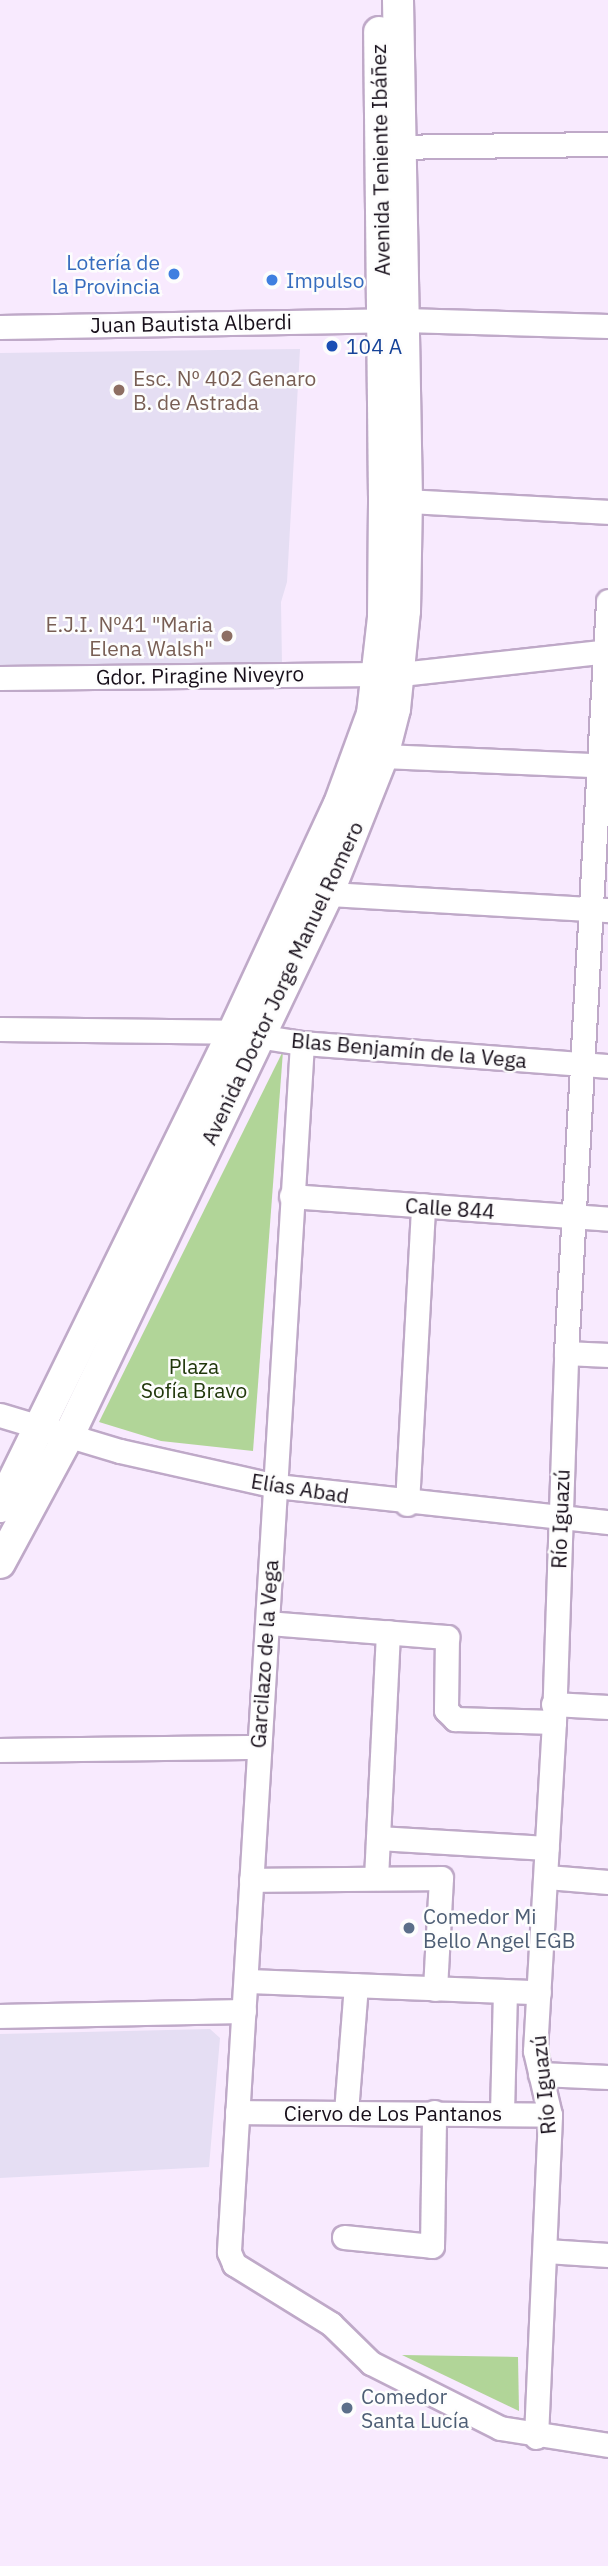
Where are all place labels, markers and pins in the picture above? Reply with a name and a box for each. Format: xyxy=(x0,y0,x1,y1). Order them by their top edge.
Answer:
place label: Lotería de la Provincia xyxy=(52,249,160,299)
marker: Lotería de la Provincia xyxy=(166,266,182,282)
place label: Impulso xyxy=(286,267,365,293)
marker: Impulso xyxy=(264,272,280,288)
place label: 104 A xyxy=(346,333,402,359)
marker: 104 A xyxy=(324,338,340,354)
place label: Esc. Nº 402 Genaro B. de Astrada xyxy=(133,365,316,415)
marker: Esc. Nº 402 Genaro B. de Astrada xyxy=(111,382,127,398)
place label: E.J.I. Nº41 "Maria Elena Walsh" xyxy=(45,611,213,661)
marker: E.J.I. Nº41 "Maria Elena Walsh" xyxy=(219,628,235,644)
place label: Comedor Mi Bello Angel EGB xyxy=(423,1903,575,1953)
marker: Comedor Mi Bello Angel EGB xyxy=(401,1920,417,1936)
place label: Comedor Santa Lucía xyxy=(361,2383,469,2433)
marker: Comedor Santa Lucía xyxy=(339,2400,355,2416)

